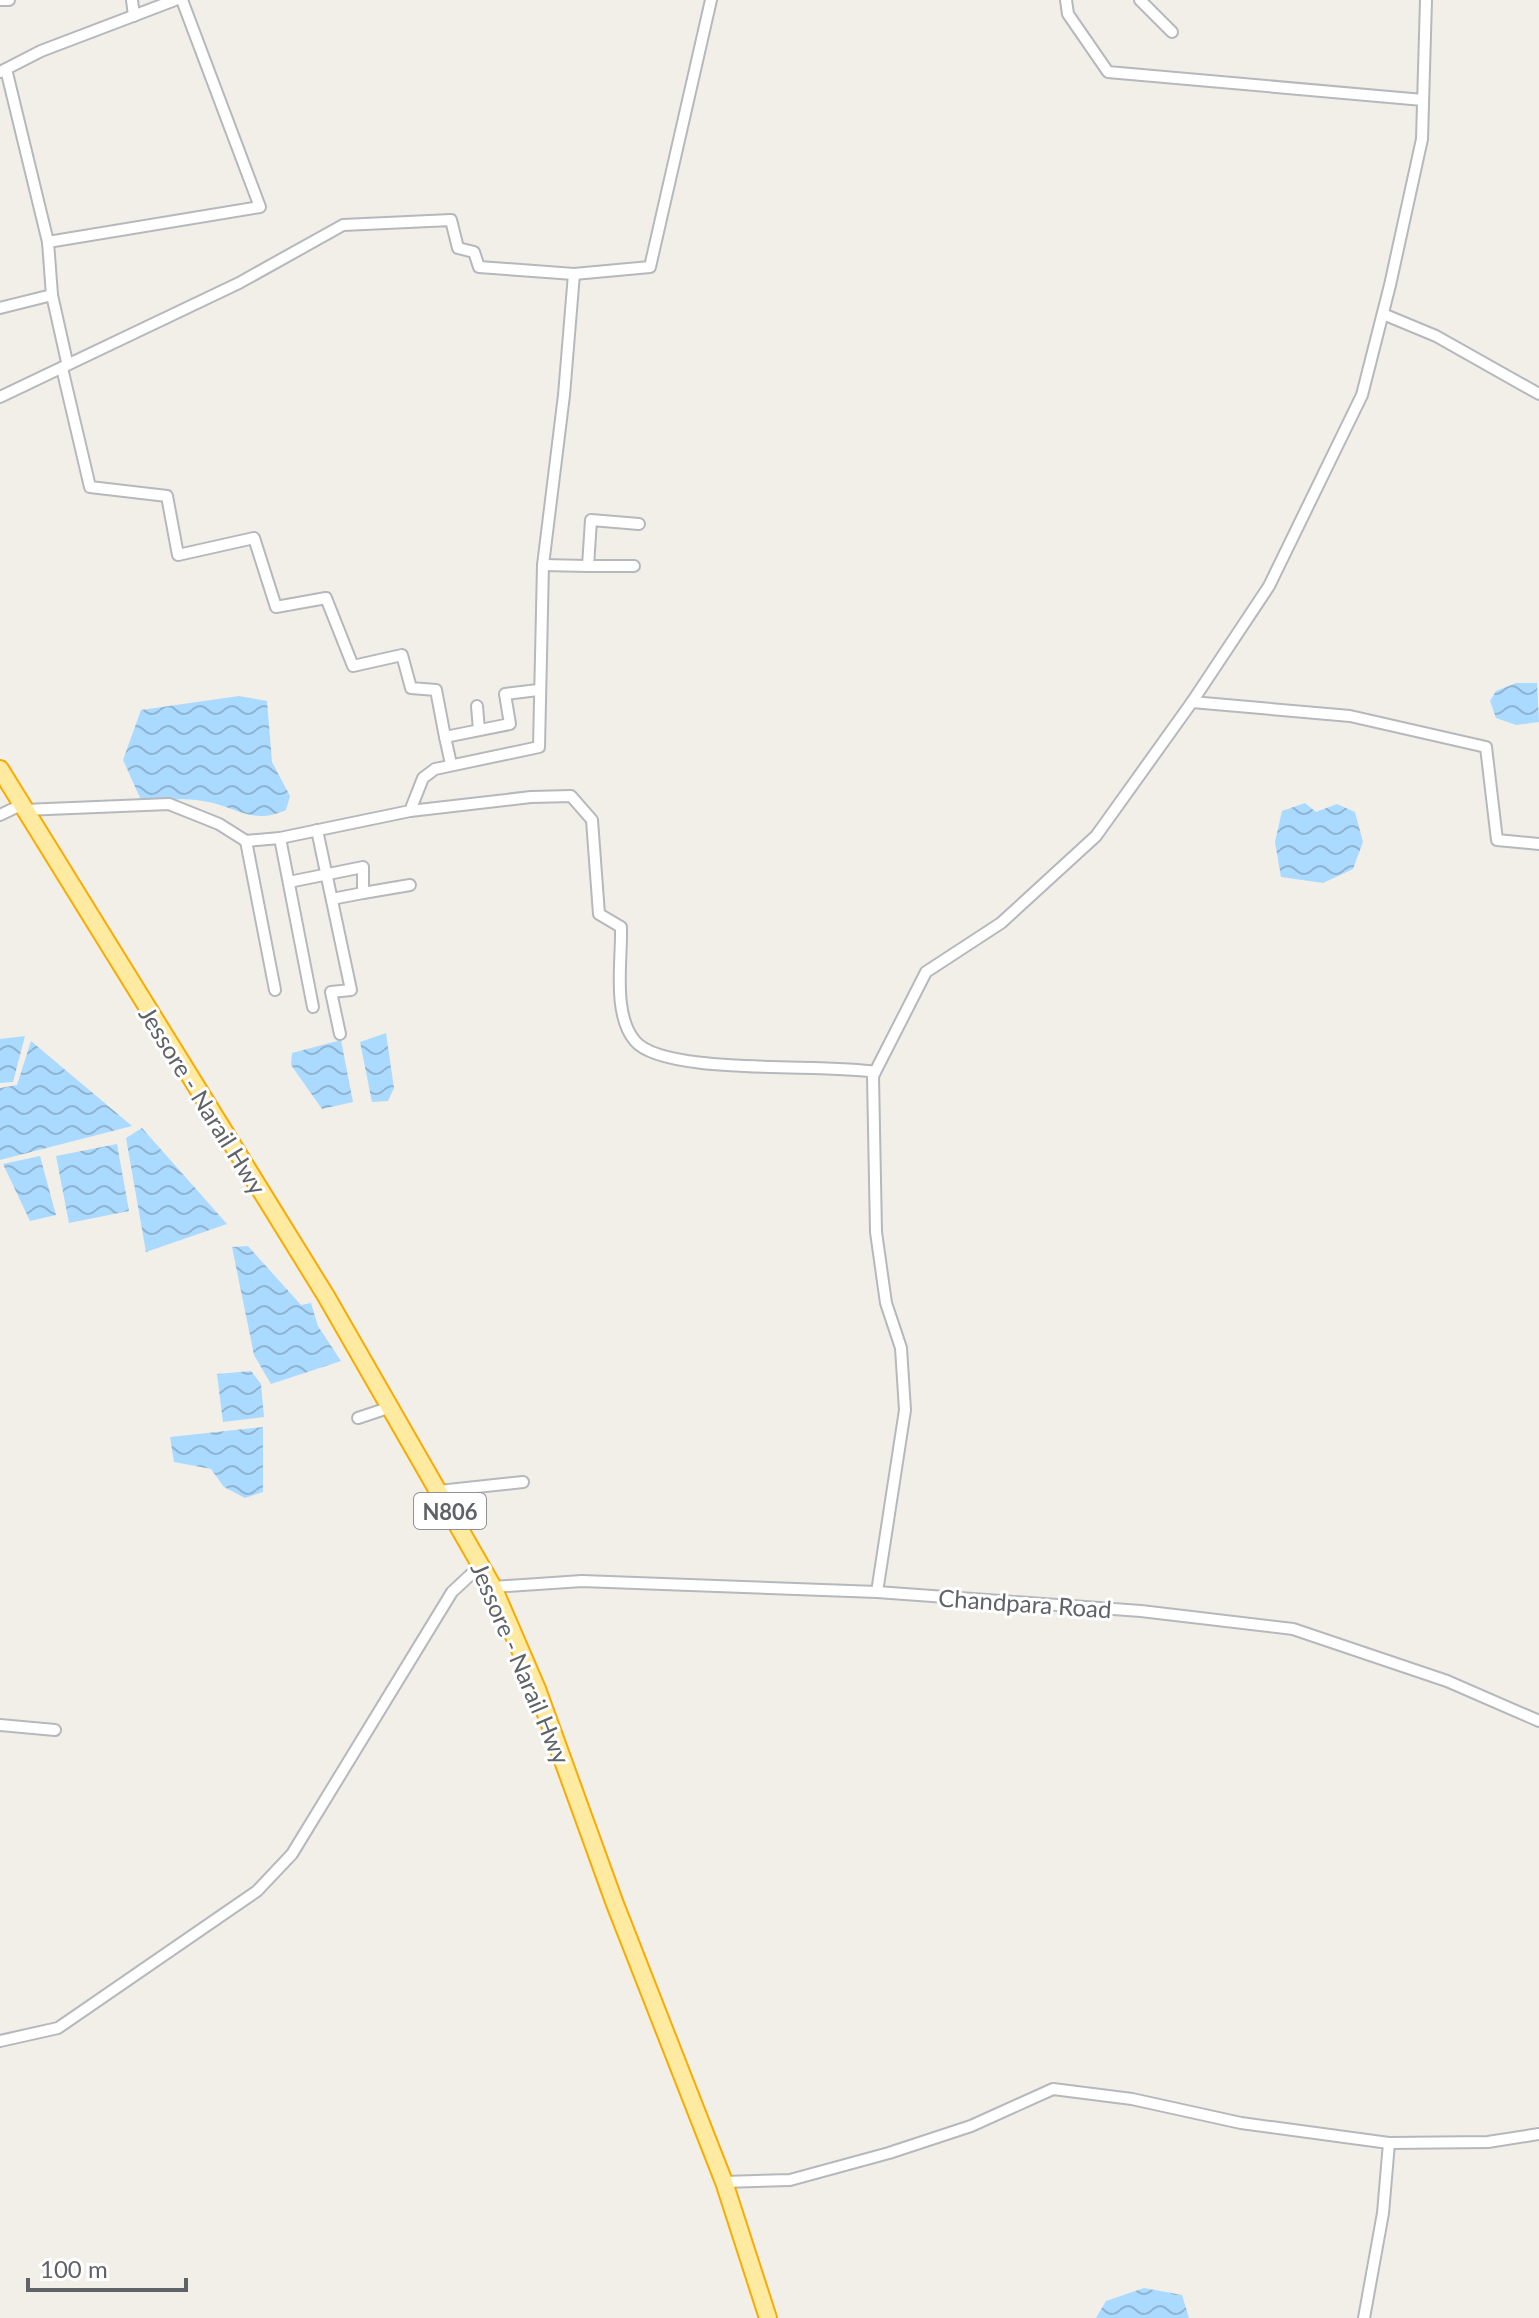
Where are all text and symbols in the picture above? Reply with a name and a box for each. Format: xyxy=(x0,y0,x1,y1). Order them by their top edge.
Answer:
street label: Jessore - Narail Hwy xyxy=(133,1001,273,1200)
road number: N806 xyxy=(414,1493,486,1529)
street label: Jessore - Narail Hwy xyxy=(465,1558,577,1769)
street label: Chandpara Road xyxy=(937,1582,1113,1624)
scale bar xyxy=(28,2242,186,2292)
text: 100 m xyxy=(40,2254,108,2283)

